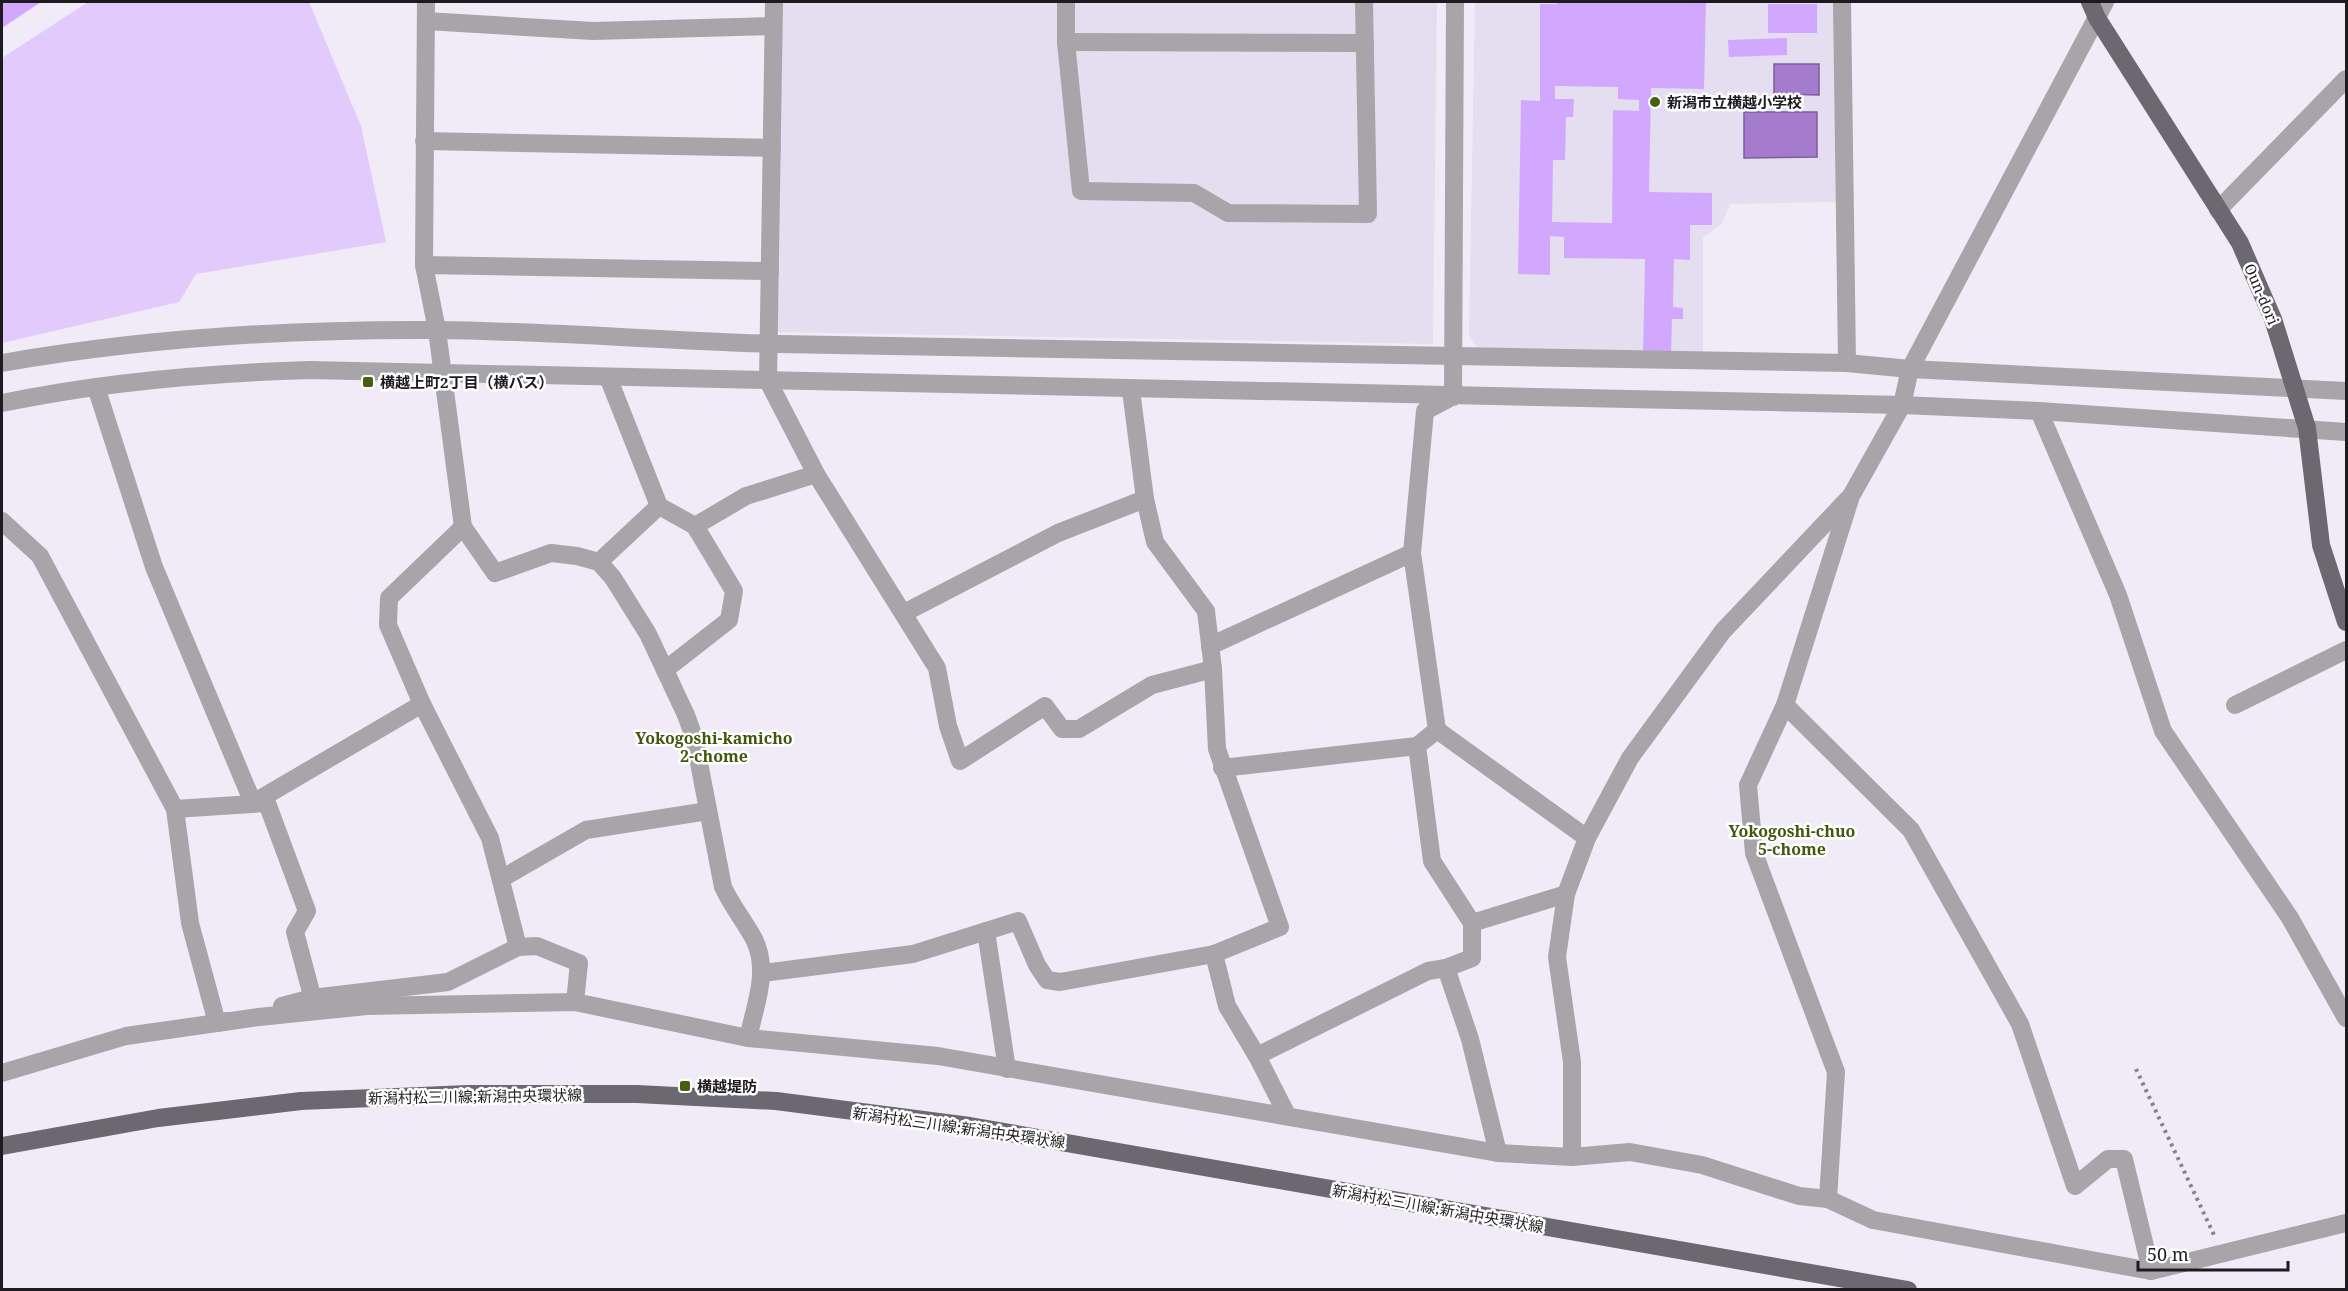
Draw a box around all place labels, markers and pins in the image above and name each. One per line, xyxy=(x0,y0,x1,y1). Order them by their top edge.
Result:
place label: 新潟市立横越小学校 xyxy=(1667,92,1802,112)
marker: 新潟市立横越小学校 xyxy=(1648,95,1662,109)
place label: 横越上町2丁目（横バス） xyxy=(380,372,553,392)
marker: 横越上町2丁目（横バス） xyxy=(361,375,375,389)
place label: 横越堤防 xyxy=(697,1076,757,1096)
marker: 横越堤防 xyxy=(678,1079,692,1093)

